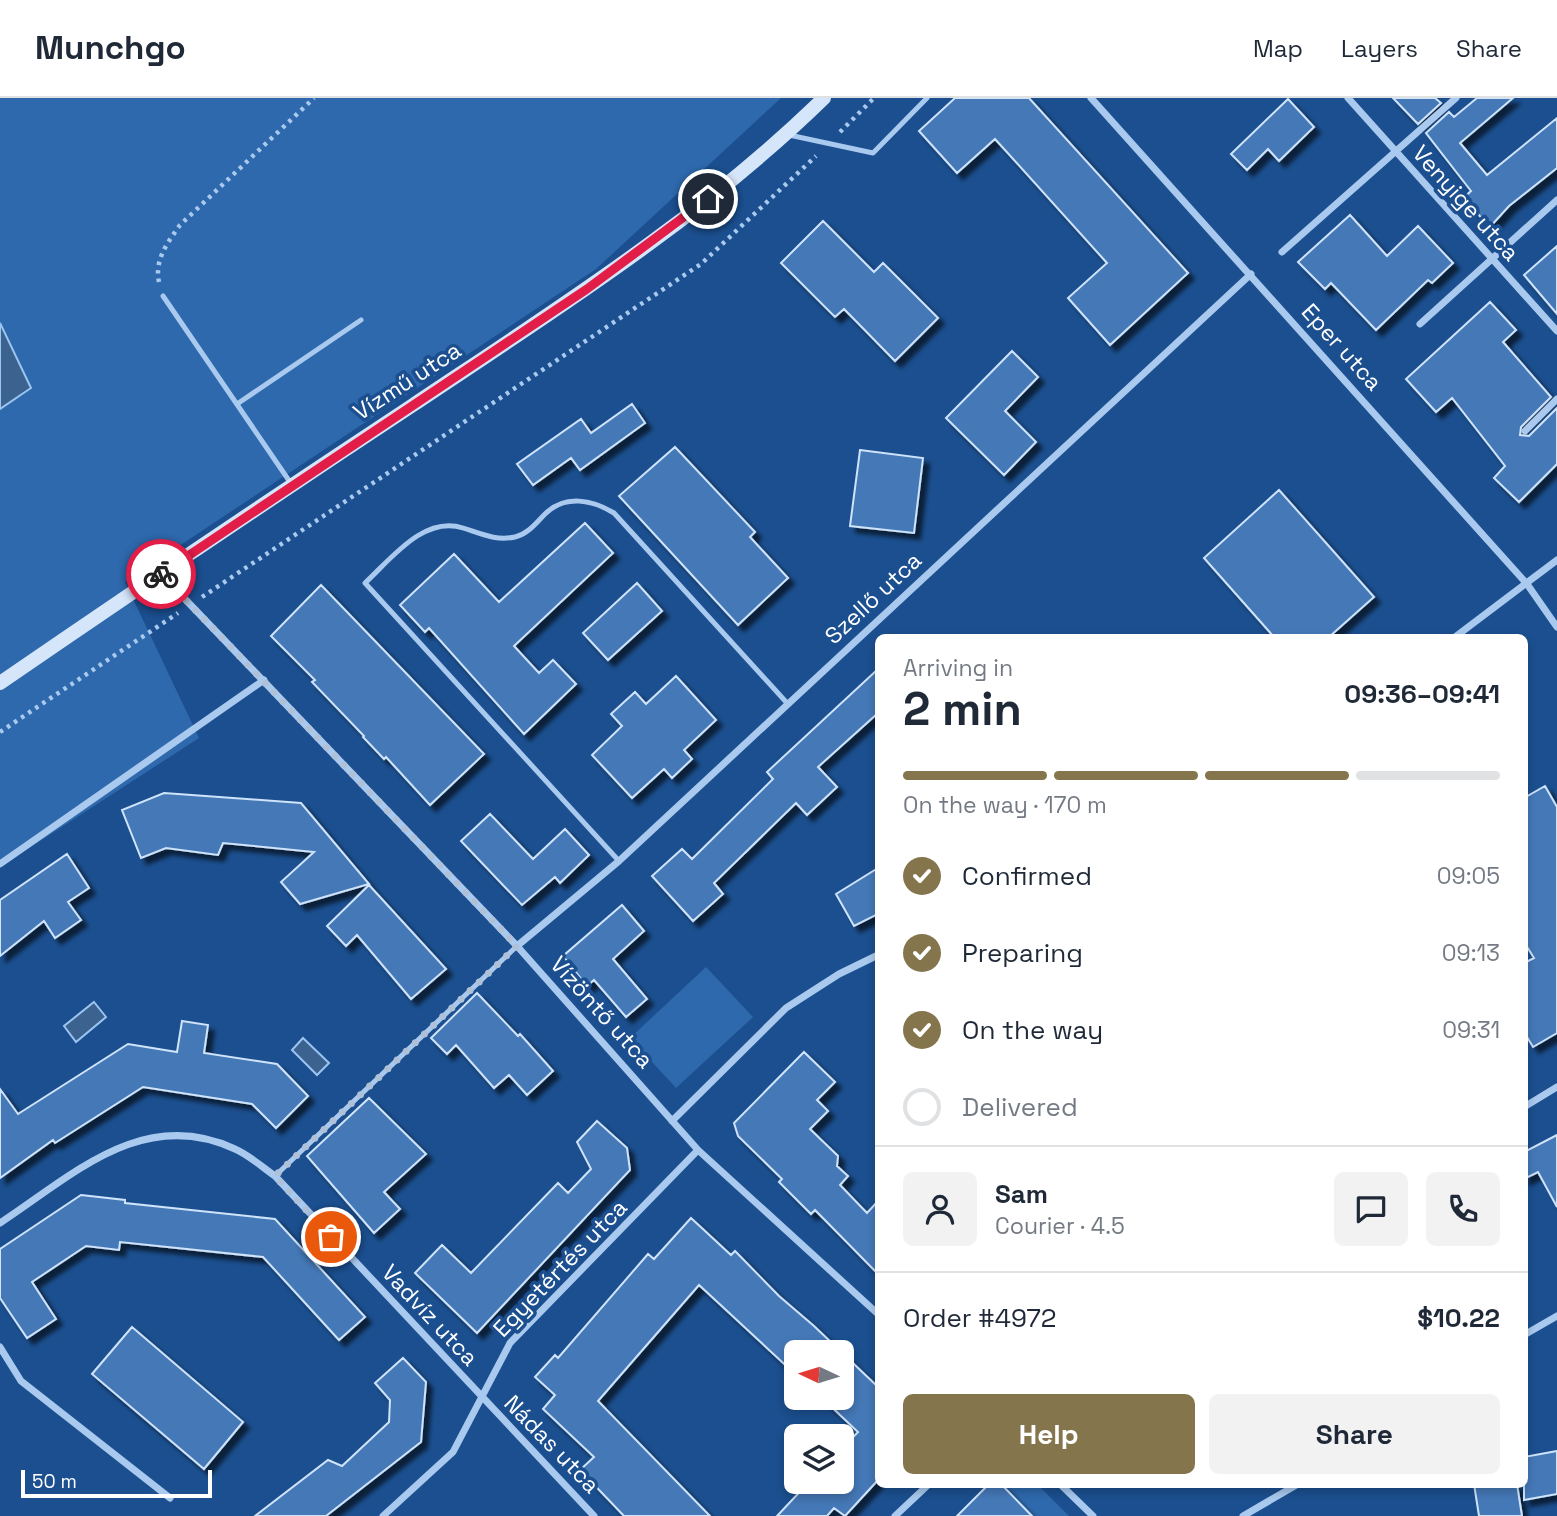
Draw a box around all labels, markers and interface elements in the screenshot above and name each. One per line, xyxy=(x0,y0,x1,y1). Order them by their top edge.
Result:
text: Munchgo xyxy=(35,27,186,69)
text: Map xyxy=(1253,33,1303,64)
text: Layers xyxy=(1341,33,1418,64)
text: Share xyxy=(1456,33,1522,64)
street label: Venyige utca xyxy=(1406,139,1526,267)
pin xyxy=(678,169,738,229)
icon: home xyxy=(689,180,727,218)
street label: Eper utca xyxy=(1295,297,1389,397)
street label: Vízmű utca xyxy=(347,335,467,427)
courier xyxy=(126,539,196,609)
street label: Szellő utca xyxy=(818,545,928,651)
icon: bike xyxy=(142,555,180,593)
text: Arriving in xyxy=(903,653,1013,683)
text: 09:36–09:41 xyxy=(1344,677,1500,711)
text: 2 min xyxy=(903,680,1022,738)
text: On the way · 170 m xyxy=(903,790,1107,820)
icon: check xyxy=(903,857,941,895)
text: Confirmed xyxy=(962,859,1092,893)
text: 09:05 xyxy=(1437,861,1500,891)
icon: check xyxy=(903,934,941,972)
text: Preparing xyxy=(962,936,1083,970)
text: 09:13 xyxy=(1442,938,1500,968)
street label: Vízöntő utca xyxy=(544,950,660,1074)
icon: check xyxy=(903,1011,941,1049)
text: On the way xyxy=(962,1013,1103,1047)
text: 09:31 xyxy=(1442,1015,1500,1045)
text: Delivered xyxy=(962,1090,1078,1124)
button: person xyxy=(903,1172,977,1246)
button: chat xyxy=(1334,1172,1408,1246)
button: phone xyxy=(1426,1172,1500,1246)
text: Sam xyxy=(995,1177,1048,1211)
street label: Egyetértés utca xyxy=(487,1193,633,1343)
pin xyxy=(301,1207,361,1267)
text: Courier · 4.5 xyxy=(995,1211,1125,1241)
icon: bag xyxy=(312,1218,350,1256)
street label: Vadvíz utca xyxy=(375,1258,485,1372)
text: Order #4972 xyxy=(903,1301,1056,1335)
text: $10.22 xyxy=(1417,1301,1500,1335)
north arrow xyxy=(784,1340,854,1410)
map controls xyxy=(784,1340,854,1494)
street label: Nádas utca xyxy=(498,1388,606,1500)
button: Help xyxy=(903,1394,1195,1474)
button: Share xyxy=(1209,1394,1500,1474)
button: layers xyxy=(784,1424,854,1494)
scale bar xyxy=(21,1467,212,1499)
text: 50 m xyxy=(32,1469,77,1494)

